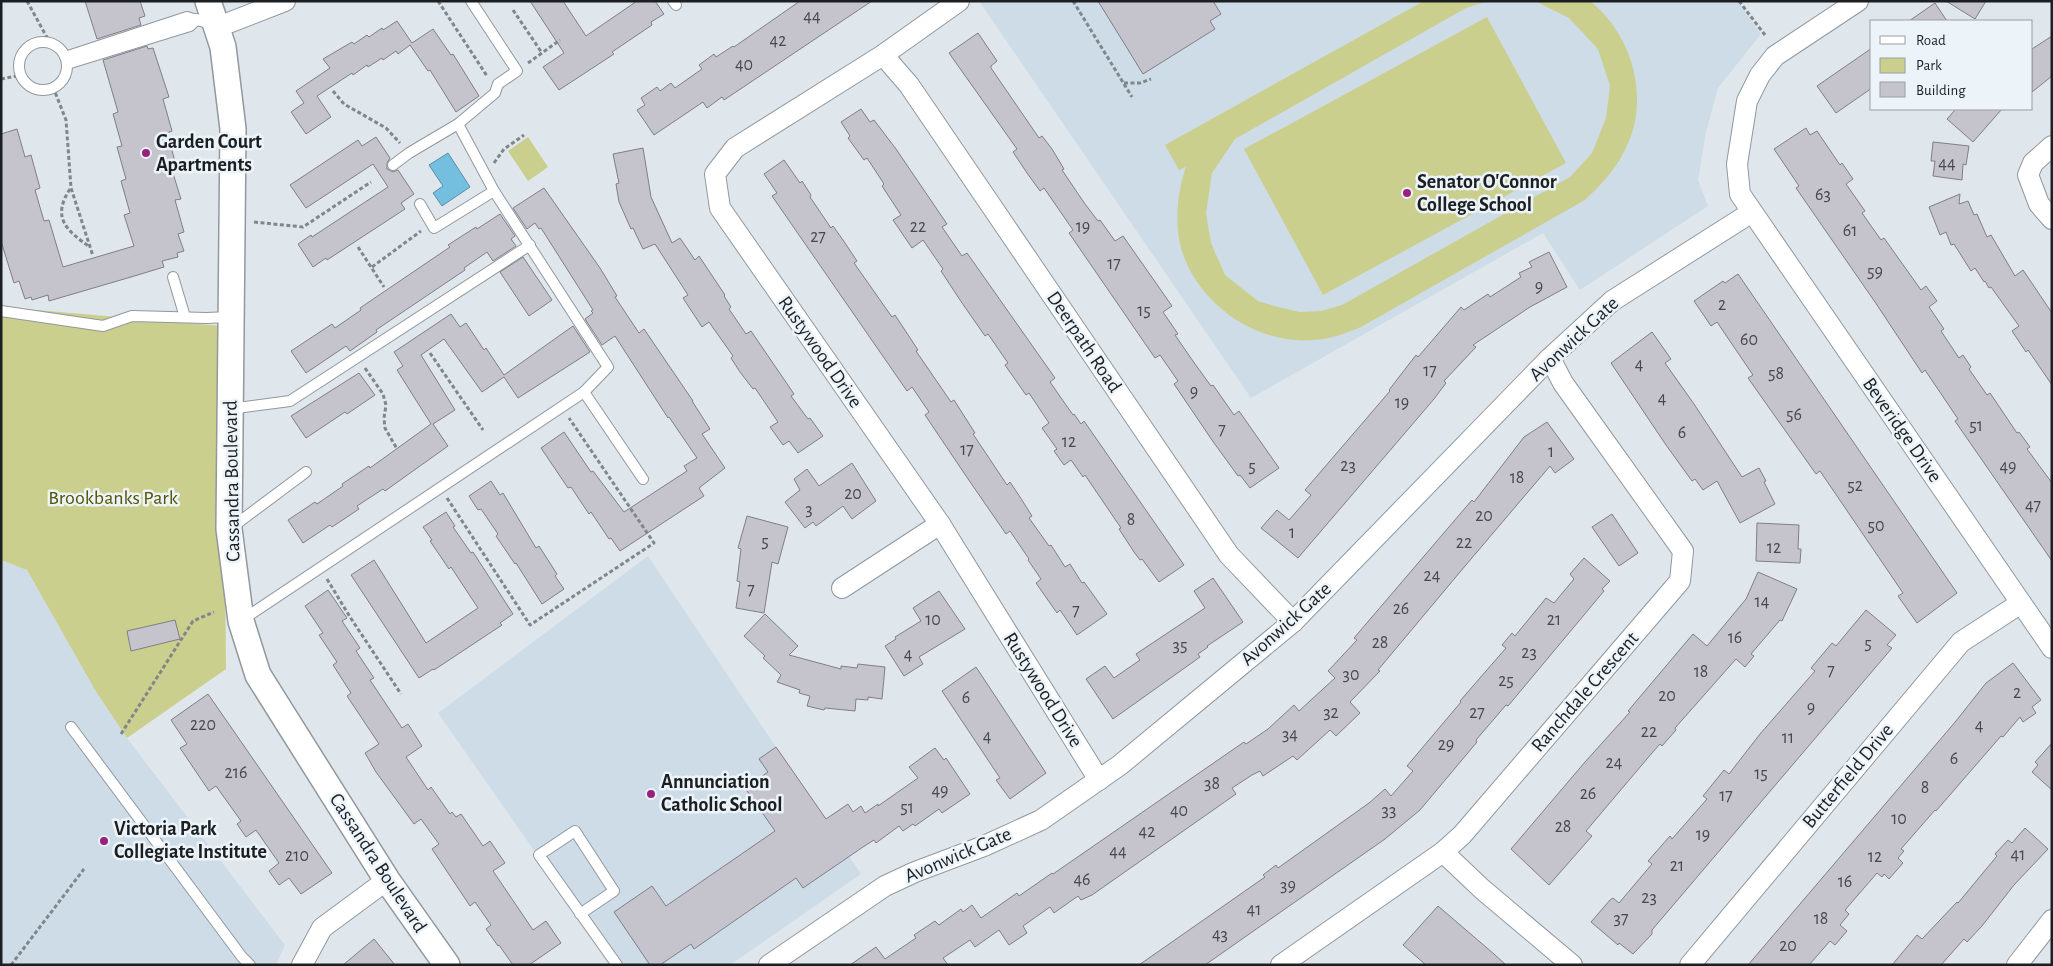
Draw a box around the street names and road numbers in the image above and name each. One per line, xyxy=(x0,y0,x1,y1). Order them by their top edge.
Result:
street label: Deerpath Road xyxy=(1043,288,1125,396)
street label: Rustywood Drive xyxy=(774,292,866,412)
street label: Avonwick Gate xyxy=(1526,293,1622,385)
street label: Beveridge Drive xyxy=(1859,374,1945,486)
street label: Cassandra Boulevard xyxy=(221,400,243,562)
street label: Avonwick Gate xyxy=(1237,579,1335,669)
street label: Ranchdale Crescent xyxy=(1528,628,1643,756)
street label: Rustywood Drive xyxy=(1000,629,1086,751)
street label: Butterfield Drive xyxy=(1799,720,1897,832)
street label: Cassandra Boulevard xyxy=(326,790,430,936)
street label: Avonwick Gate xyxy=(902,824,1014,886)

